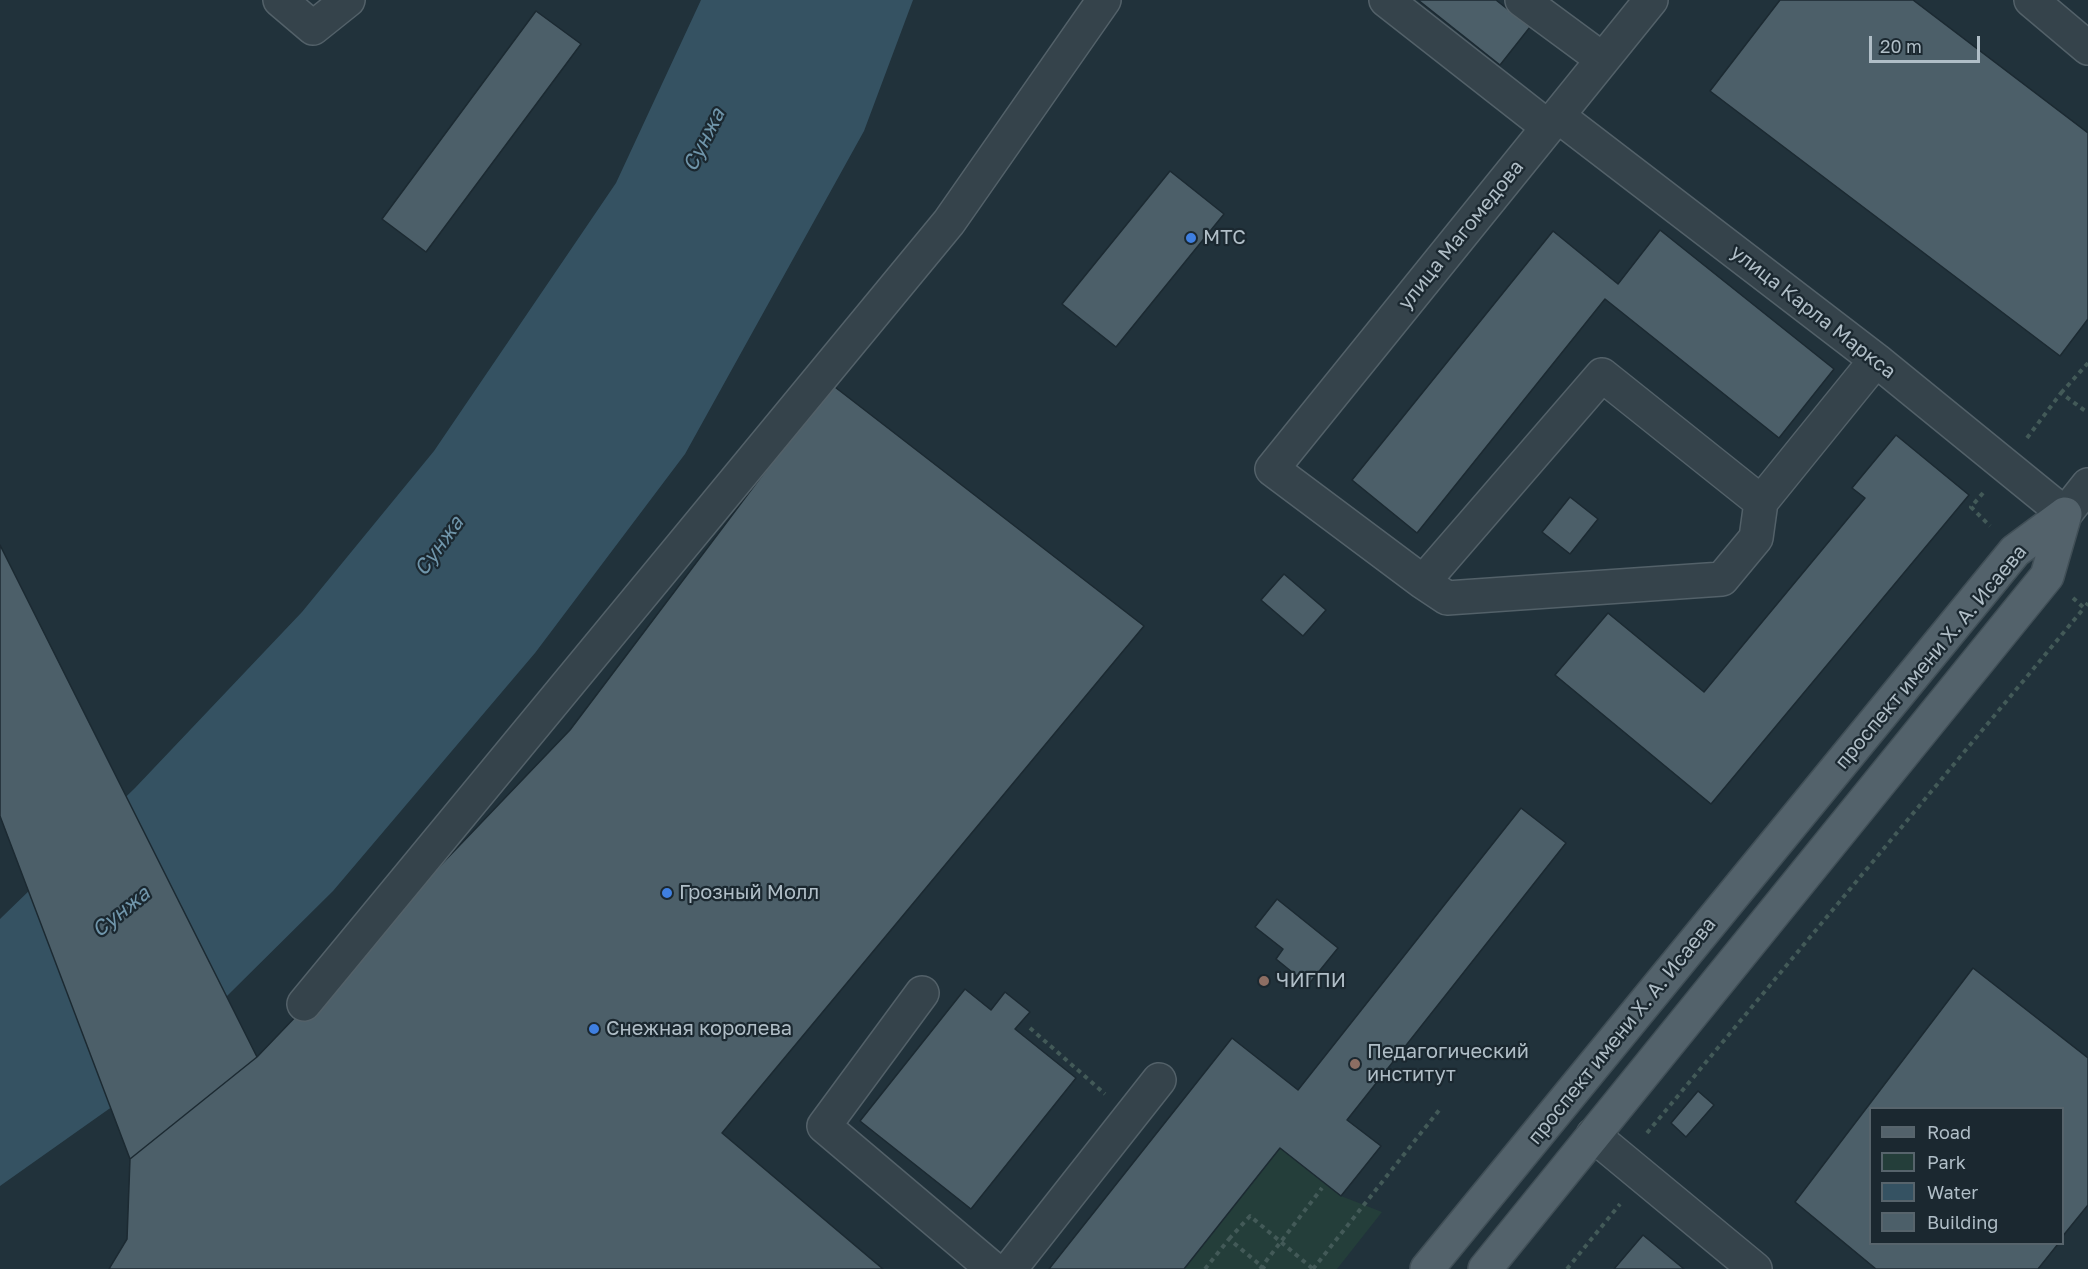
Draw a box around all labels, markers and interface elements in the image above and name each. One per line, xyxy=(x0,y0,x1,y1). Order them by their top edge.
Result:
scale bar xyxy=(1872,24,1983,62)
text: 20 m xyxy=(1880,35,1922,57)
water label: Сунжа xyxy=(677,104,731,176)
street label: улица Магомедова xyxy=(1393,155,1529,315)
place label: МТС xyxy=(1203,226,1246,250)
marker: МТС xyxy=(1184,231,1198,245)
street label: улица Карла Маркса xyxy=(1726,240,1900,384)
water label: Сунжа xyxy=(409,511,469,581)
street label: проспект имени Х. А. Исаева xyxy=(1830,540,2032,774)
water label: Сунжа xyxy=(87,881,155,943)
place label: Грозный Молл xyxy=(679,881,819,905)
marker: Грозный Молл xyxy=(660,886,674,900)
street label: проспект имени Х. А. Исаева xyxy=(1523,913,1721,1149)
place label: ЧИГПИ xyxy=(1276,969,1346,993)
marker: ЧИГПИ xyxy=(1257,974,1271,988)
place label: Снежная королева xyxy=(606,1017,792,1041)
marker: Снежная королева xyxy=(587,1022,601,1036)
place label: Педагогический институт xyxy=(1367,1040,1529,1087)
marker: Педагогический институт xyxy=(1348,1057,1362,1071)
legend xyxy=(1869,1107,2064,1245)
text: Road xyxy=(1927,1121,1971,1143)
text: Park xyxy=(1927,1151,1966,1173)
text: Water xyxy=(1927,1181,1978,1203)
text: Building xyxy=(1927,1211,1998,1233)

